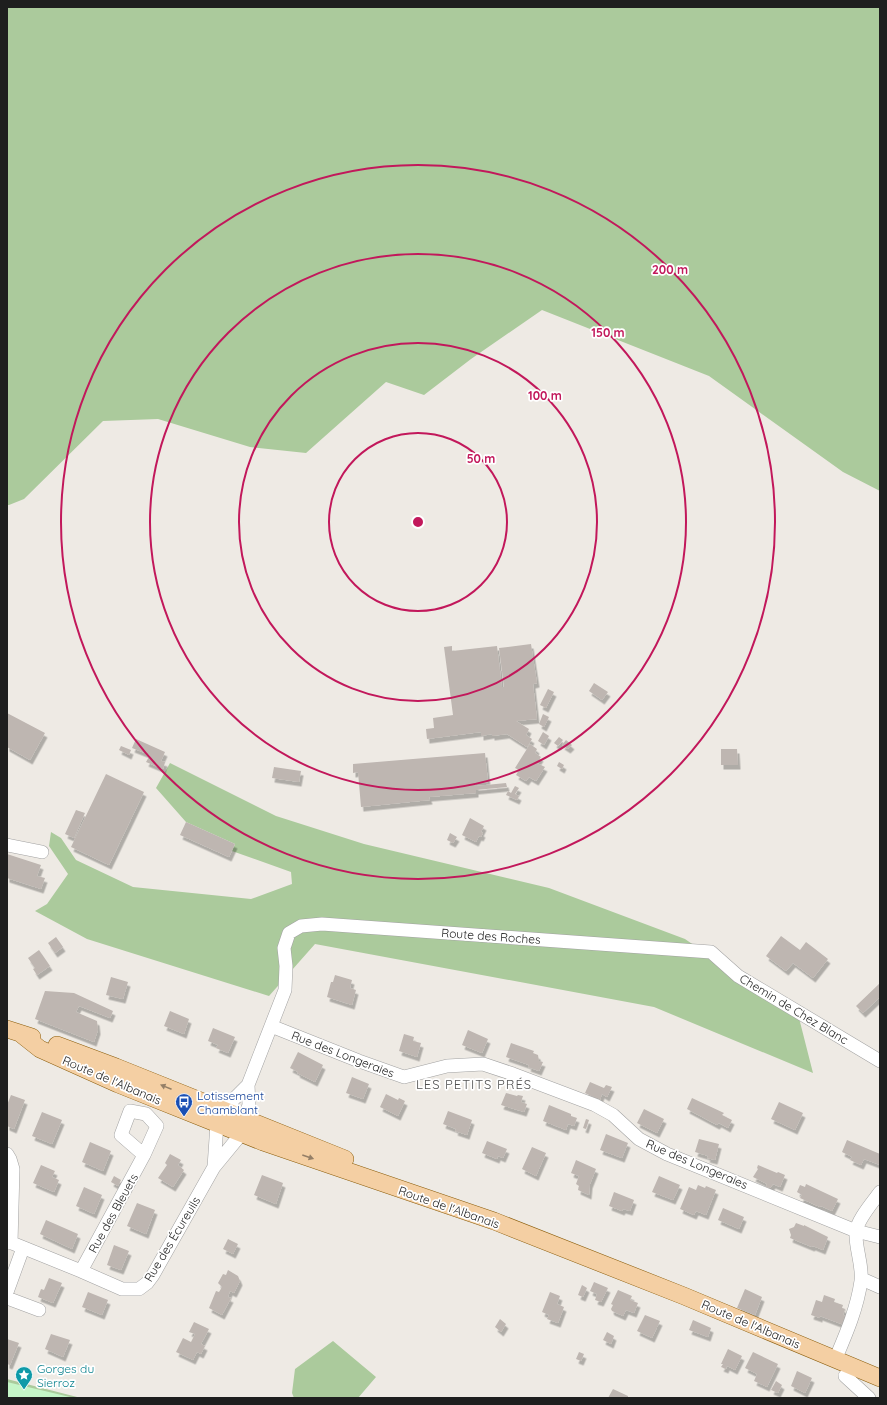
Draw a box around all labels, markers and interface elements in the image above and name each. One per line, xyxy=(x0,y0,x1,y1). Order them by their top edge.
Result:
text: 200 m xyxy=(652,262,688,277)
text: 150 m xyxy=(591,325,625,340)
text: 100 m xyxy=(528,388,562,403)
text: 50 m xyxy=(467,451,495,466)
centre of rings xyxy=(411,515,425,529)
street label: Route des Roches xyxy=(441,925,542,947)
street label: Chemin de Chez Blanc xyxy=(737,971,851,1047)
street label: Rue des Longeraies xyxy=(289,1027,397,1081)
street label: Route de l'Albanais xyxy=(60,1052,164,1108)
district label: LES PETITS PRÉS xyxy=(416,1076,532,1092)
one-way arrow xyxy=(159,1084,171,1090)
place label: Lotissement Chamblant xyxy=(197,1088,264,1117)
bus stop icon: Lotissement Chamblant xyxy=(174,1092,194,1117)
street label: Rue des Longeraies xyxy=(644,1136,750,1192)
one-way arrow xyxy=(302,1155,314,1161)
street label: Rue des Bleuets xyxy=(85,1170,141,1255)
street label: Route de l'Albanais xyxy=(396,1183,502,1231)
street label: Rue des Écureuils xyxy=(141,1193,203,1284)
street label: Route de l'Albanais xyxy=(699,1296,803,1352)
place label: Gorges du Sierroz xyxy=(37,1361,94,1390)
place icon: Gorges du Sierroz xyxy=(14,1365,34,1390)

